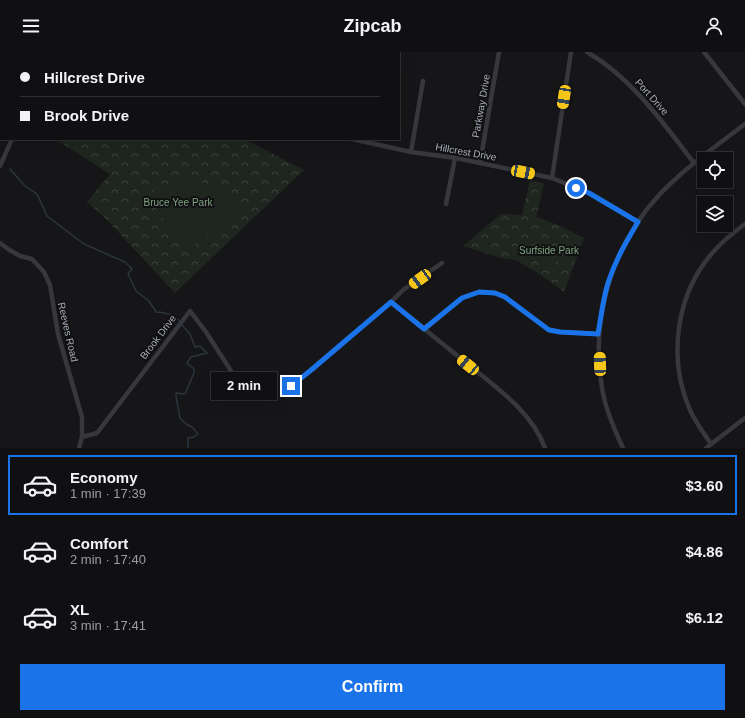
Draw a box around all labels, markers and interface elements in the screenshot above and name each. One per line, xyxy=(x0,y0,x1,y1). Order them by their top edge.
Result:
icon: menu xyxy=(20,15,42,37)
icon: person xyxy=(703,15,725,37)
text: Zipcab xyxy=(343,16,402,36)
text: Hillcrest Drive xyxy=(44,69,145,86)
street label: Parkway Drive xyxy=(470,73,492,139)
street label: Port Drive xyxy=(633,77,671,118)
car xyxy=(556,84,572,110)
text: Brook Drive xyxy=(44,107,129,124)
street label: Hillcrest Drive xyxy=(435,141,498,163)
map controls xyxy=(697,152,733,232)
button: locate xyxy=(697,152,733,188)
car xyxy=(510,164,536,180)
route start xyxy=(567,179,585,197)
button: layers xyxy=(697,196,733,232)
park label: Bruce Yee Park xyxy=(144,197,213,208)
park label: Surfside Park xyxy=(519,245,580,256)
car xyxy=(407,267,433,291)
street label: Reeves Road xyxy=(56,301,80,363)
street label: Brook Drive xyxy=(138,312,178,361)
car xyxy=(594,352,606,376)
car xyxy=(455,353,481,377)
callout: 2 min xyxy=(211,372,277,400)
route end xyxy=(282,377,300,395)
text: 2 min xyxy=(227,378,261,393)
icon: car xyxy=(22,467,58,503)
text: Economy xyxy=(70,469,138,486)
text: $3.60 xyxy=(685,477,723,494)
text: 1 min · 17:39 xyxy=(70,486,146,501)
icon: car xyxy=(22,533,58,569)
text: Comfort xyxy=(70,535,128,552)
text: $4.86 xyxy=(685,543,723,560)
text: 2 min · 17:40 xyxy=(70,552,146,567)
icon: car xyxy=(22,599,58,635)
text: XL xyxy=(70,601,89,618)
text: $6.12 xyxy=(685,609,723,626)
text: 3 min · 17:41 xyxy=(70,618,146,633)
button: Confirm xyxy=(20,664,725,710)

